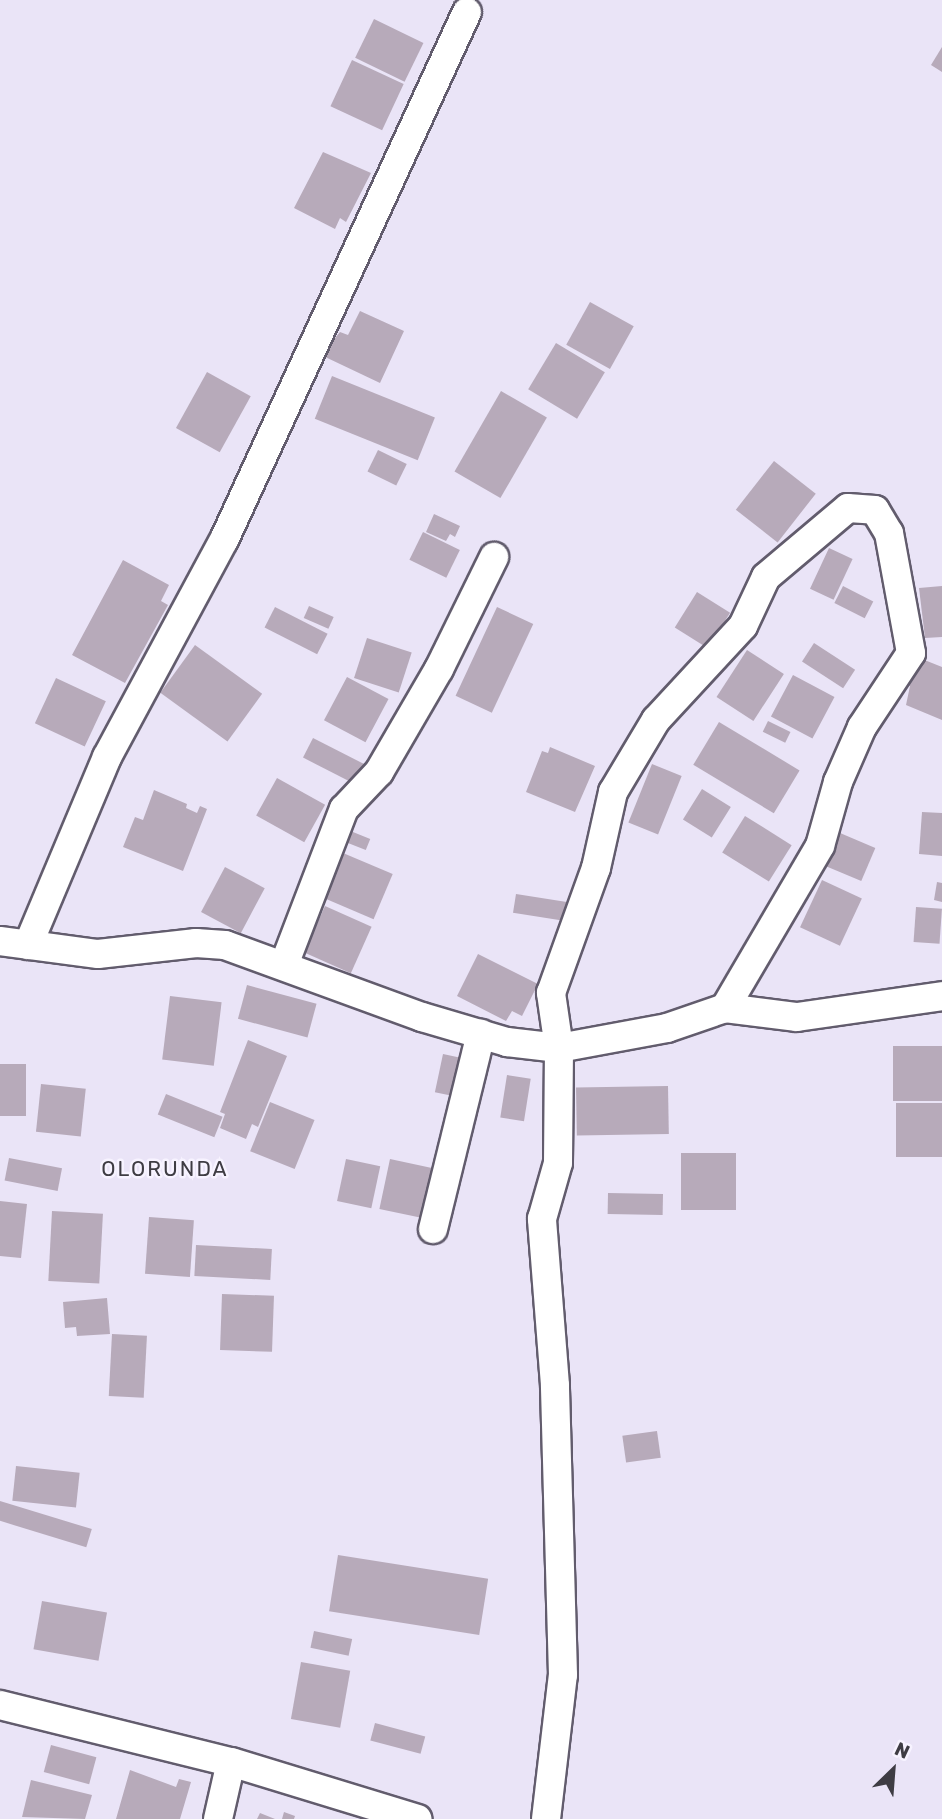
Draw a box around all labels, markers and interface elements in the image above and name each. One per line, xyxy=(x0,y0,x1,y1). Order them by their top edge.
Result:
district label: OLORUNDA xyxy=(102,1156,228,1182)
north arrow xyxy=(858,1735,928,1805)
text: N xyxy=(891,1737,913,1764)

